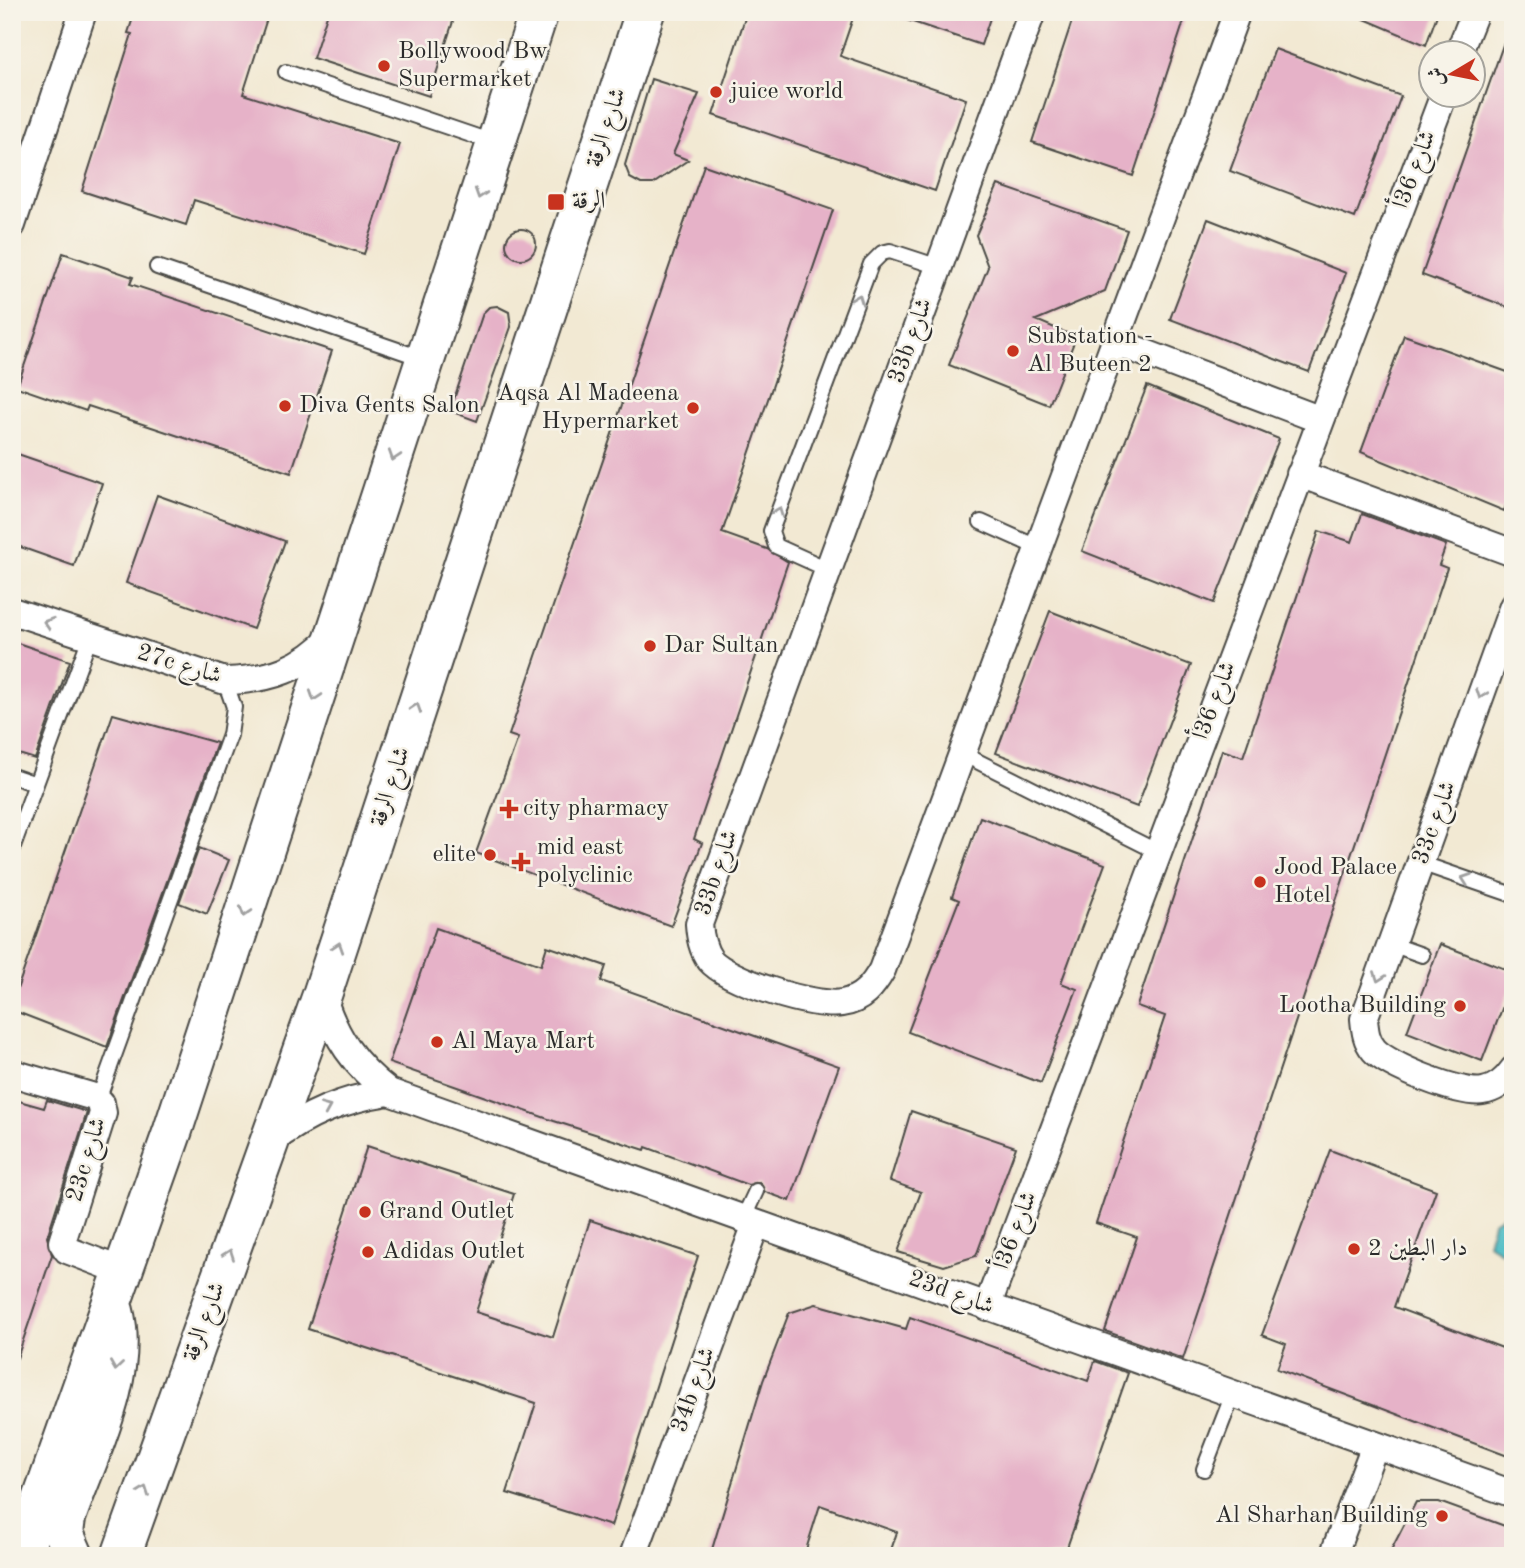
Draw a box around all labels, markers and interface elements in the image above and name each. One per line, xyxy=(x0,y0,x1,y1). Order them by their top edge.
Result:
north arrow xyxy=(1416,38,1486,108)
place label: Bollywood Bw Supermarket xyxy=(398,40,548,92)
marker: Bollywood Bw Supermarket xyxy=(376,58,392,74)
text: ش xyxy=(1427,66,1449,87)
place label: juice world xyxy=(729,80,843,104)
marker: juice world xyxy=(708,84,724,100)
street label: شارع الرقة xyxy=(582,85,637,173)
street label: شارع 36أ xyxy=(1383,125,1446,215)
one-way arrow xyxy=(473,187,488,199)
place label: الرقة xyxy=(572,189,606,214)
marker: الرقة xyxy=(546,192,566,212)
one-way arrow xyxy=(849,294,863,306)
street label: 33b شارع xyxy=(885,295,943,389)
place label: Substation - Al Buteen 2 xyxy=(1027,325,1153,377)
marker: Substation - Al Buteen 2 xyxy=(1005,343,1021,359)
place label: Aqsa Al Madeena Hypermarket xyxy=(497,382,679,434)
place label: Diva Gents Salon xyxy=(299,394,480,418)
marker: Diva Gents Salon xyxy=(277,398,293,414)
marker: Aqsa Al Madeena Hypermarket xyxy=(685,400,701,416)
one-way arrow xyxy=(387,450,402,462)
one-way arrow xyxy=(770,506,784,519)
one-way arrow xyxy=(42,617,54,631)
place label: Dar Sultan xyxy=(664,634,779,658)
marker: Dar Sultan xyxy=(642,638,658,654)
street label: 27c شارع xyxy=(132,641,224,695)
street label: شارع 36أ xyxy=(1183,656,1246,746)
one-way arrow xyxy=(1475,687,1489,699)
one-way arrow xyxy=(309,690,324,702)
one-way arrow xyxy=(408,702,423,714)
street label: شارع الرقة xyxy=(366,744,421,832)
street label: 33c شارع xyxy=(1409,778,1467,870)
place label: city pharmacy xyxy=(523,797,669,821)
marker: city pharmacy xyxy=(501,801,517,817)
street label: 33b شارع xyxy=(691,827,748,921)
place label: mid east polyclinic xyxy=(537,836,633,888)
place label: elite xyxy=(433,843,476,867)
marker: elite xyxy=(482,847,498,863)
marker: mid east polyclinic xyxy=(511,852,531,872)
place label: Jood Palace Hotel xyxy=(1274,856,1397,908)
one-way arrow xyxy=(1461,873,1473,887)
marker: Jood Palace Hotel xyxy=(1252,874,1268,890)
one-way arrow xyxy=(239,906,253,918)
one-way arrow xyxy=(330,942,344,954)
one-way arrow xyxy=(1373,970,1387,982)
place label: Lootha Building xyxy=(1279,994,1446,1018)
marker: Lootha Building xyxy=(1452,998,1468,1014)
place label: Al Maya Mart xyxy=(451,1030,595,1054)
marker: Al Maya Mart xyxy=(429,1034,445,1050)
one-way arrow xyxy=(319,1103,331,1117)
street label: 23c شارع xyxy=(63,1115,117,1207)
street label: شارع 36أ xyxy=(984,1186,1047,1276)
place label: Grand Outlet xyxy=(379,1200,514,1224)
marker: Grand Outlet xyxy=(357,1204,373,1220)
place label: دار البطين 2 xyxy=(1368,1237,1468,1261)
place label: Adidas Outlet xyxy=(382,1240,525,1264)
marker: دار البطين 2 xyxy=(1346,1241,1362,1257)
marker: Adidas Outlet xyxy=(360,1244,376,1260)
one-way arrow xyxy=(221,1249,235,1261)
street label: 23d شارع xyxy=(903,1267,997,1325)
street label: شارع الرقة xyxy=(179,1279,236,1367)
street label: 34b شارع xyxy=(668,1344,726,1438)
one-way arrow xyxy=(109,1360,124,1372)
one-way arrow xyxy=(136,1486,150,1498)
place label: Al Sharhan Building xyxy=(1215,1504,1428,1528)
marker: Al Sharhan Building xyxy=(1434,1508,1450,1524)

